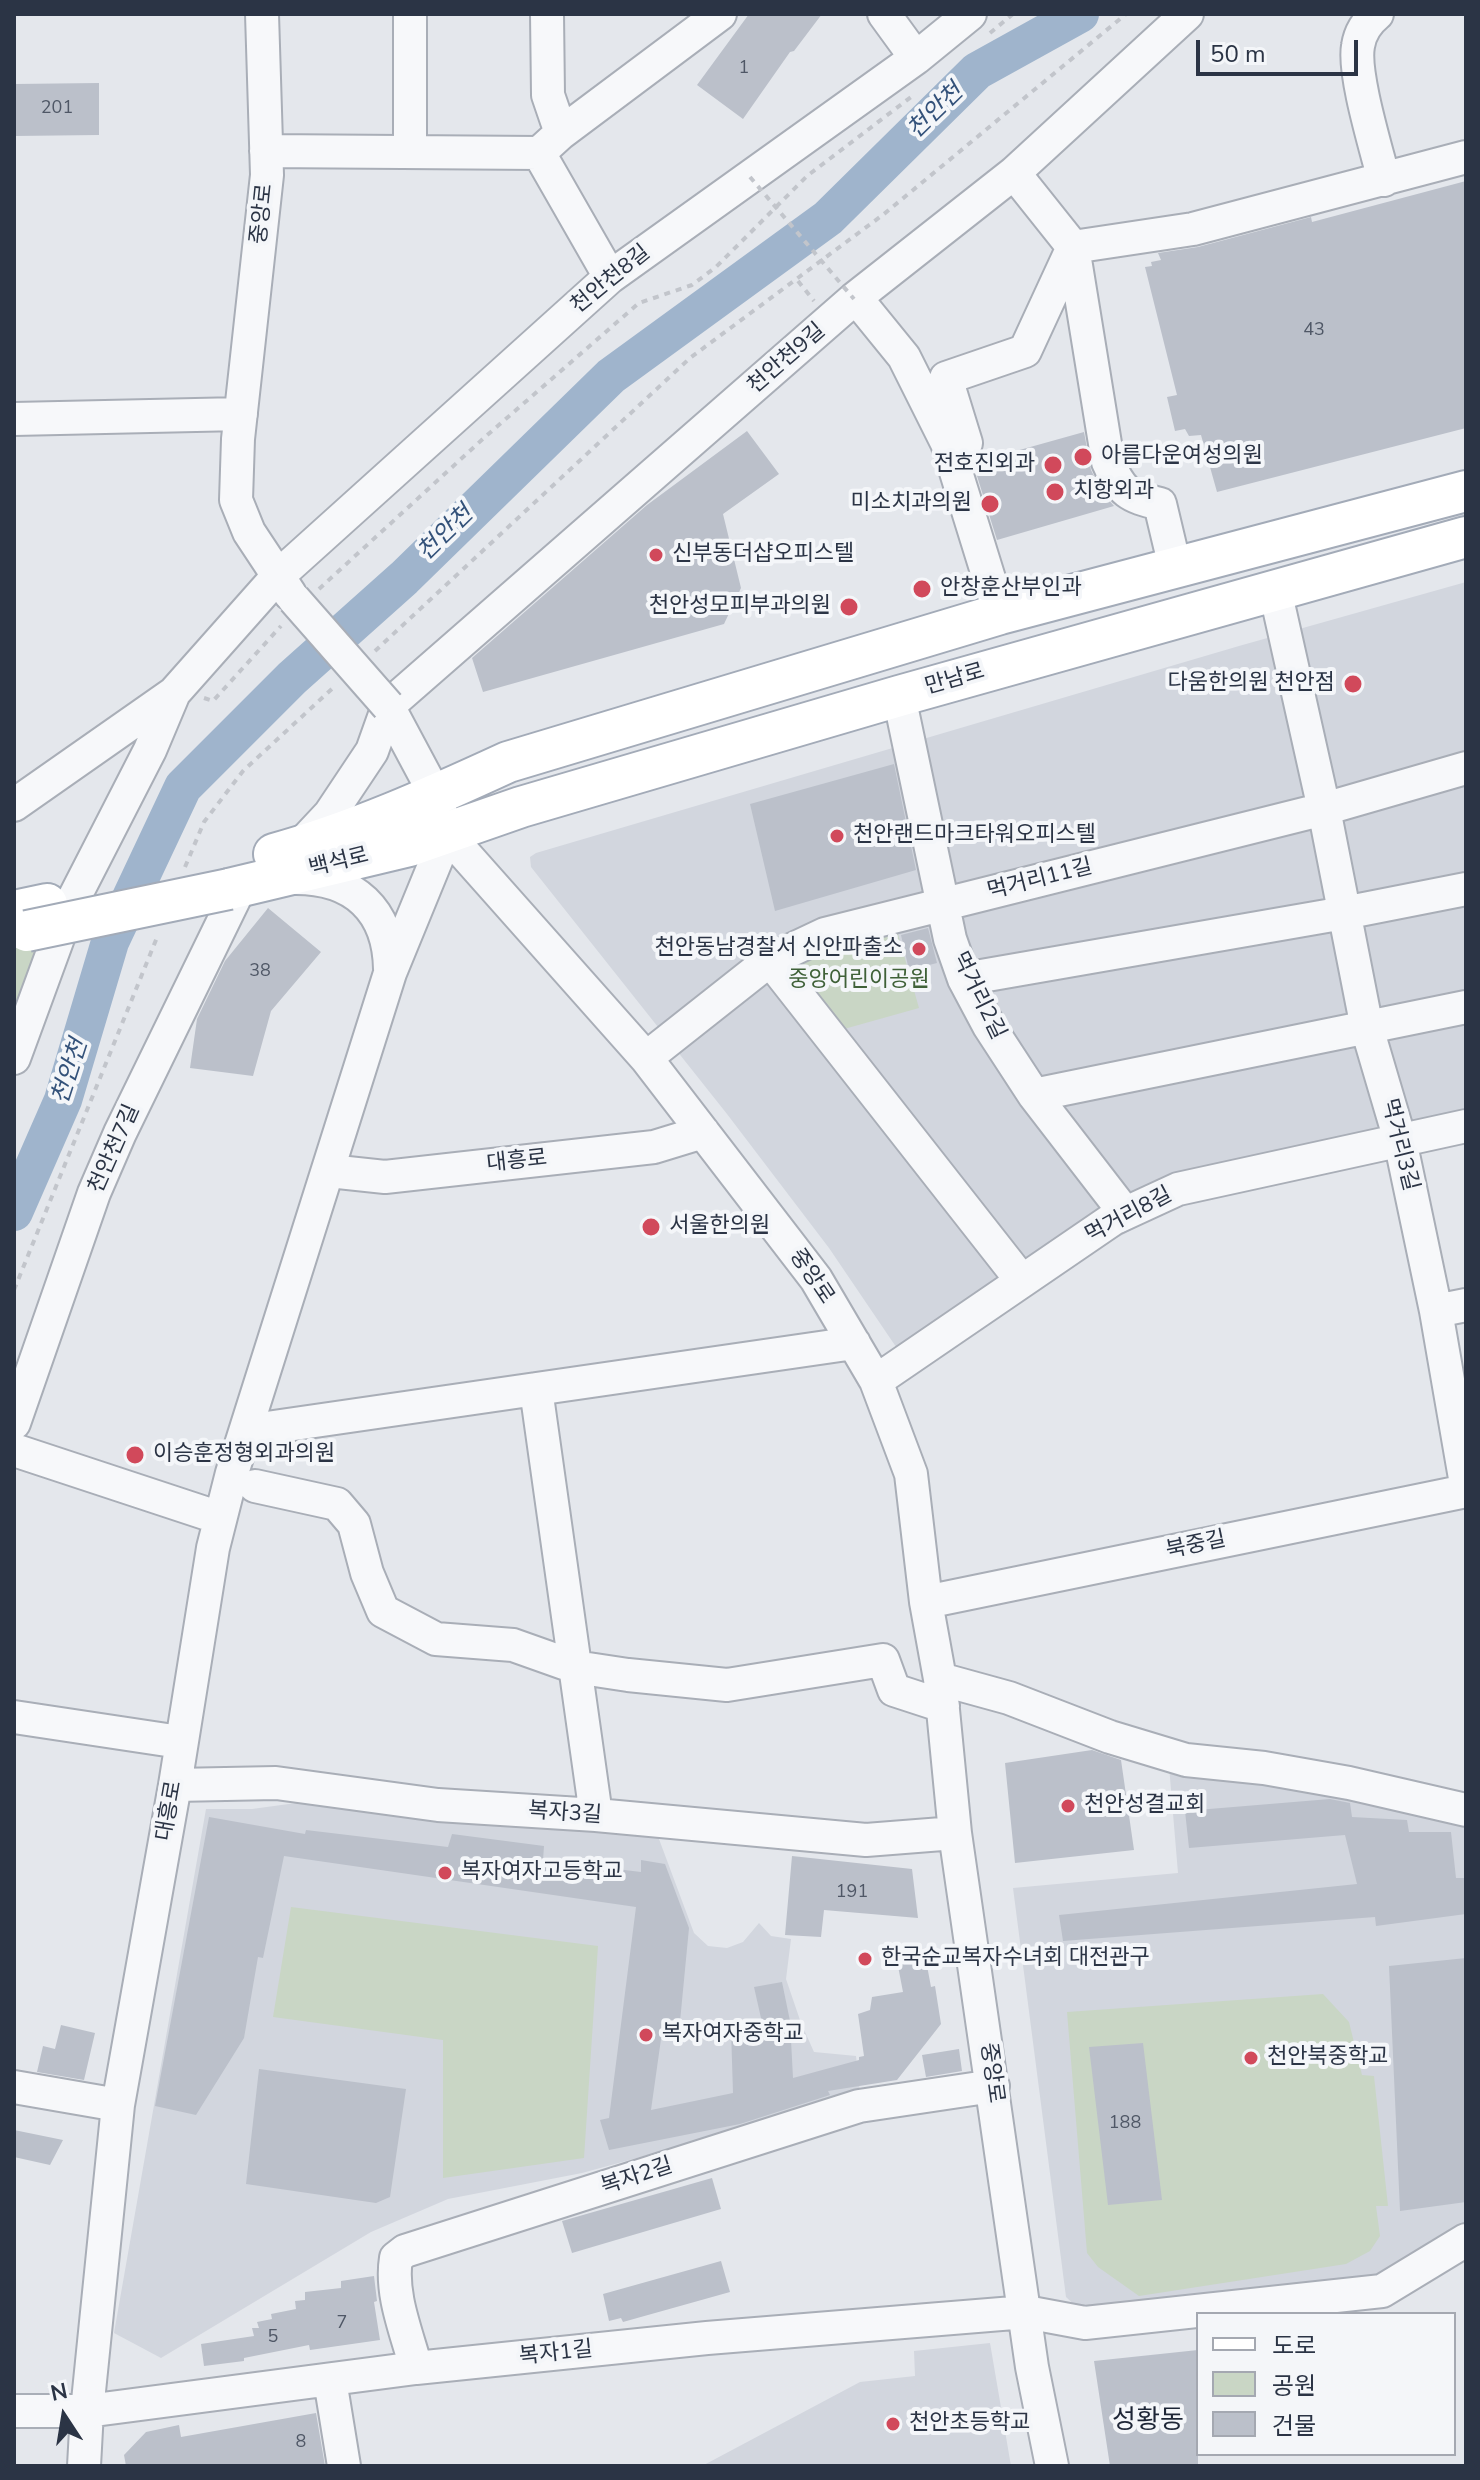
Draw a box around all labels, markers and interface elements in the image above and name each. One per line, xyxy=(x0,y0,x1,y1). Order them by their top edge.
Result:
scale bar xyxy=(1200,24,1362,74)
text: 50 m xyxy=(1210,38,1266,70)
house number: 1 xyxy=(739,58,749,80)
water label: 천안천 xyxy=(902,79,970,145)
house number: 201 xyxy=(41,98,73,120)
street label: 중앙로 xyxy=(247,182,279,246)
street label: 천안천8길 xyxy=(566,240,656,320)
street label: 천안천9길 xyxy=(743,318,831,400)
house number: 43 xyxy=(1303,320,1325,342)
place label: 아름다운여성의원 xyxy=(1101,444,1263,470)
marker: 아름다운여성의원 xyxy=(1072,446,1094,468)
place label: 전호진외과 xyxy=(934,452,1035,478)
marker: 전호진외과 xyxy=(1042,454,1064,476)
place label: 치항외과 xyxy=(1073,479,1154,505)
marker: 치항외과 xyxy=(1044,481,1066,503)
place label: 미소치과의원 xyxy=(851,491,972,517)
marker: 미소치과의원 xyxy=(979,493,1001,515)
water label: 천안천 xyxy=(412,501,480,567)
place label: 신부동더샵오피스텔 xyxy=(672,542,854,568)
marker: 신부동더샵오피스텔 xyxy=(647,546,665,564)
place label: 안창훈산부인과 xyxy=(940,576,1082,602)
marker: 안창훈산부인과 xyxy=(911,578,933,600)
place label: 천안성모피부과의원 xyxy=(649,594,831,620)
marker: 천안성모피부과의원 xyxy=(838,596,860,618)
street label: 만남로 xyxy=(922,659,988,701)
place label: 다움한의원 천안점 xyxy=(1167,671,1335,697)
marker: 다움한의원 천안점 xyxy=(1342,673,1364,695)
place label: 천안랜드마크타워오피스텔 xyxy=(853,823,1096,849)
marker: 천안랜드마크타워오피스텔 xyxy=(828,827,846,845)
street label: 백석로 xyxy=(306,843,372,883)
street label: 먹거리11길 xyxy=(985,854,1095,906)
place label: 천안동남경찰서 신안파출소 xyxy=(654,936,903,962)
marker: 천안동남경찰서 신안파출소 xyxy=(910,940,928,958)
street label: 먹거리2길 xyxy=(945,948,1011,1044)
house number: 38 xyxy=(249,961,271,983)
park label: 중앙어린이공원 xyxy=(788,968,930,994)
water label: 천안천 xyxy=(47,1036,95,1108)
street label: 먹거리3길 xyxy=(1375,1096,1423,1194)
street label: 천안천7길 xyxy=(84,1101,146,1197)
street label: 대흥로 xyxy=(485,1146,549,1178)
street label: 먹거리8길 xyxy=(1081,1182,1177,1250)
place label: 서울한의원 xyxy=(669,1214,770,1240)
marker: 서울한의원 xyxy=(640,1216,662,1238)
street label: 중앙로 xyxy=(783,1244,839,1310)
place label: 이승훈정형외과의원 xyxy=(153,1442,335,1468)
marker: 이승훈정형외과의원 xyxy=(124,1444,146,1466)
street label: 북중길 xyxy=(1164,1527,1228,1565)
street label: 대흥로 xyxy=(152,1779,188,1843)
place label: 천안성결교회 xyxy=(1084,1793,1205,1819)
marker: 천안성결교회 xyxy=(1059,1797,1077,1815)
street label: 복자3길 xyxy=(527,1798,603,1830)
place label: 복자여자고등학교 xyxy=(461,1860,623,1886)
marker: 복자여자고등학교 xyxy=(436,1864,454,1882)
house number: 191 xyxy=(836,1882,868,1904)
place label: 한국순교복자수녀회 대전관구 xyxy=(881,1946,1150,1972)
marker: 한국순교복자수녀회 대전관구 xyxy=(856,1950,874,1968)
place label: 복자여자중학교 xyxy=(662,2022,804,2048)
marker: 복자여자중학교 xyxy=(637,2026,655,2044)
street label: 중앙로 xyxy=(974,2041,1008,2105)
place label: 천안북중학교 xyxy=(1267,2045,1388,2071)
marker: 천안북중학교 xyxy=(1242,2049,1260,2067)
house number: 188 xyxy=(1109,2113,1141,2135)
street label: 복자2길 xyxy=(598,2153,676,2201)
legend xyxy=(1196,2312,1456,2456)
house number: 7 xyxy=(337,2313,347,2335)
house number: 5 xyxy=(268,2327,278,2349)
text: 도로 xyxy=(1272,2330,1316,2362)
street label: 복자1길 xyxy=(518,2337,594,2371)
text: 공원 xyxy=(1272,2370,1316,2402)
north arrow xyxy=(24,2376,104,2456)
text: N xyxy=(48,2376,70,2409)
district label: 성황동 xyxy=(1112,2406,1184,2438)
text: 건물 xyxy=(1272,2410,1316,2442)
place label: 천안초등학교 xyxy=(909,2411,1030,2437)
marker: 천안초등학교 xyxy=(884,2415,902,2433)
house number: 8 xyxy=(296,2432,306,2454)

